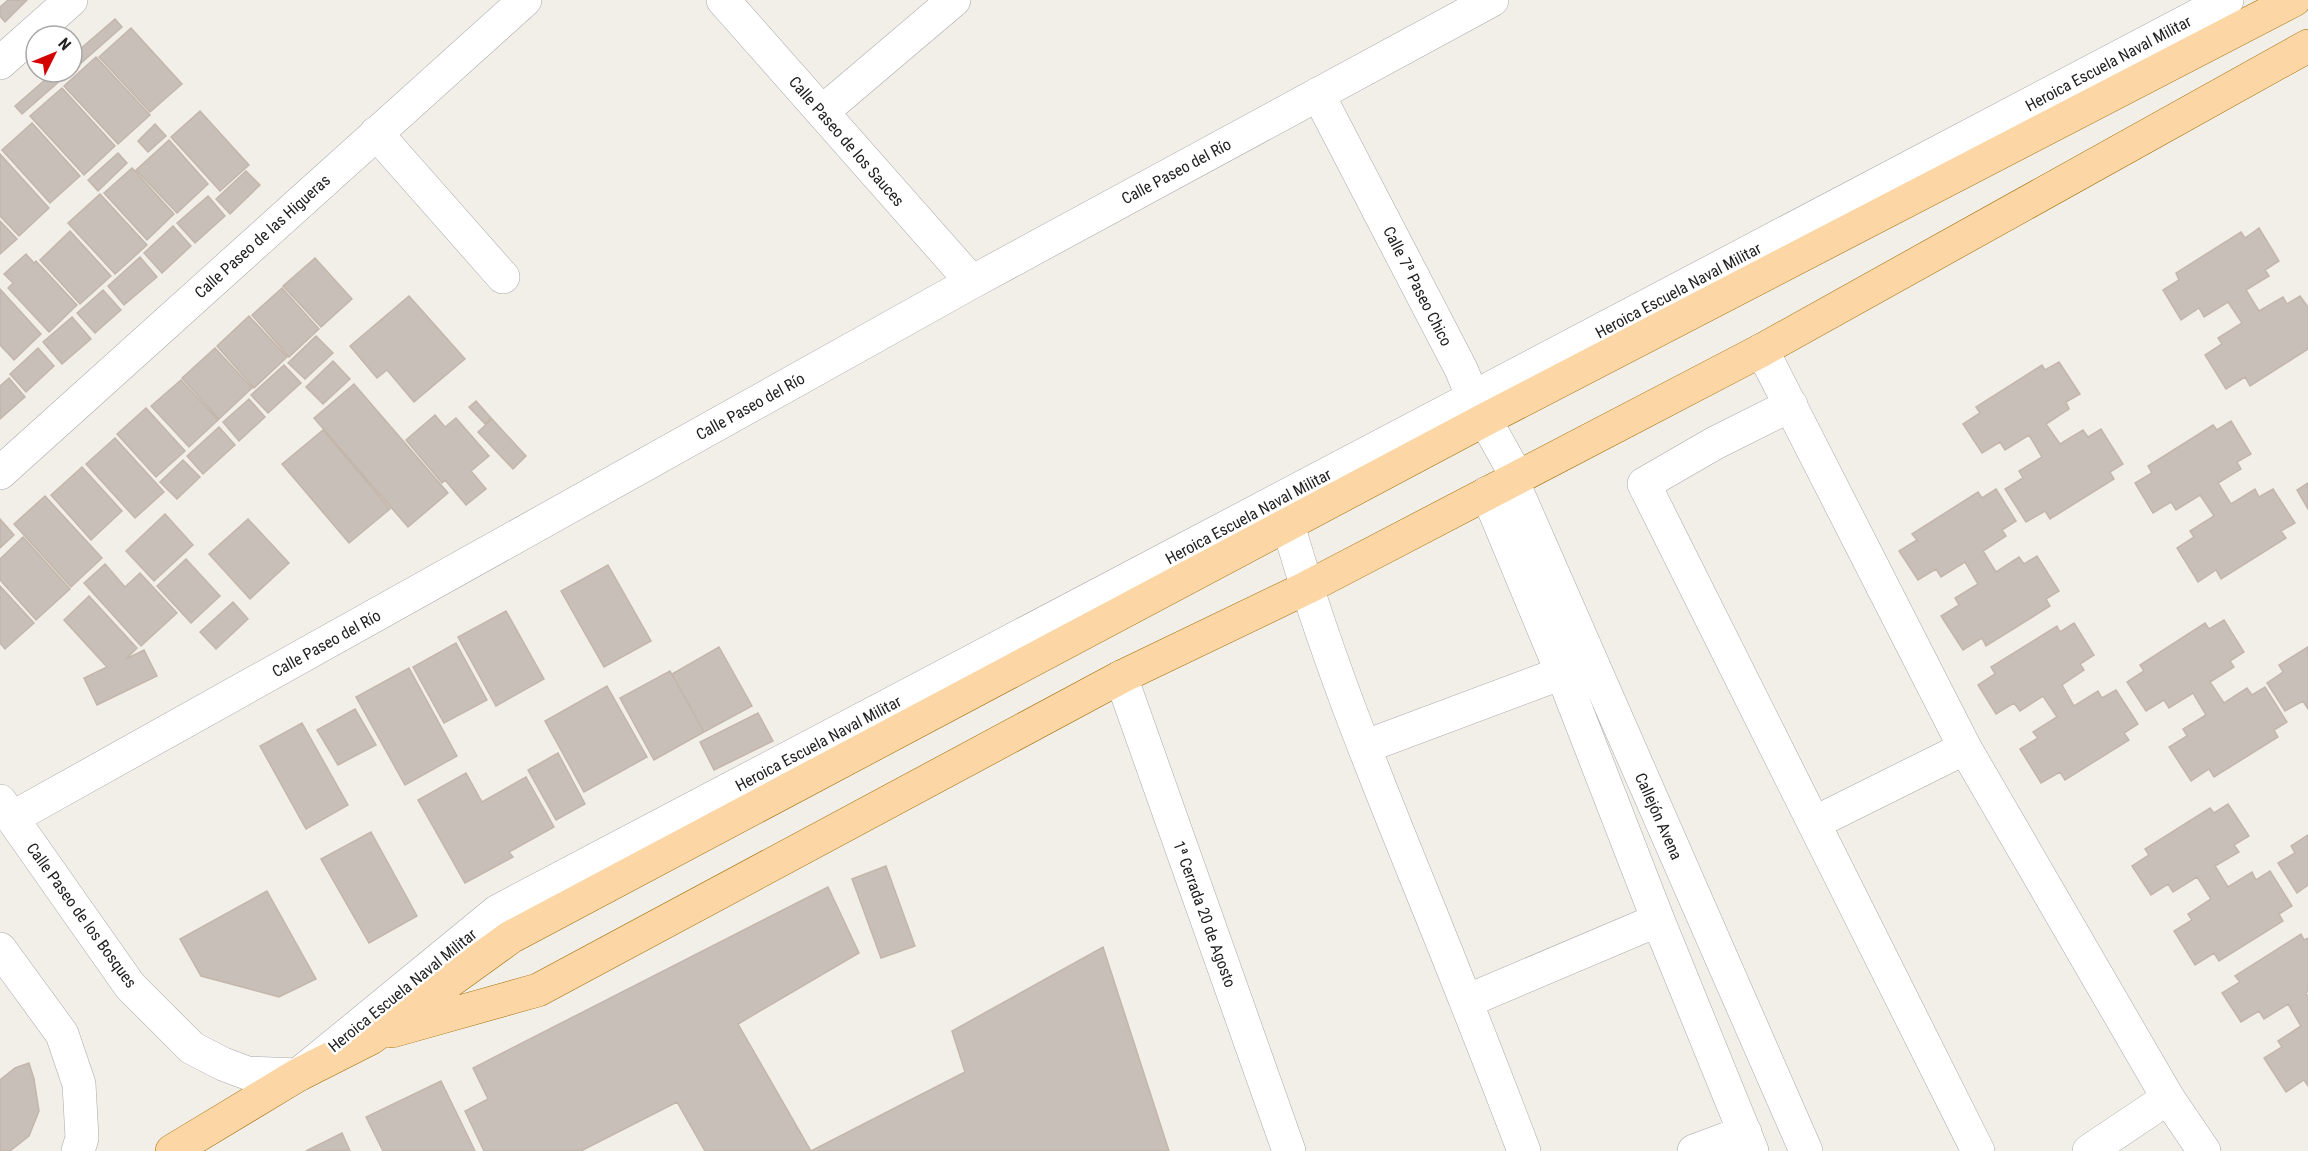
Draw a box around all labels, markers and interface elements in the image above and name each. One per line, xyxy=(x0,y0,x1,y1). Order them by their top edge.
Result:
street label: Heroica Escuela Naval Militar xyxy=(2022,12,2194,115)
north arrow xyxy=(24,24,84,84)
text: N xyxy=(54,34,75,54)
street label: Calle Paseo de los Sauces xyxy=(785,73,908,210)
street label: Calle Paseo del Río xyxy=(1118,135,1234,208)
street label: Calle Paseo de las Higueras xyxy=(191,170,334,302)
street label: Calle 7ª Paseo Chico xyxy=(1379,223,1456,349)
street label: Heroica Escuela Naval Militar xyxy=(1592,239,1764,342)
street label: Calle Paseo del Río xyxy=(693,369,808,444)
street label: Heroica Escuela Naval Militar xyxy=(1162,465,1334,568)
street label: Calle Paseo del Río xyxy=(269,606,384,681)
street label: Heroica Escuela Naval Militar xyxy=(732,692,904,795)
street label: Callejón Avena xyxy=(1631,770,1686,863)
street label: 1ª Cerrada 20 de Agosto xyxy=(1169,838,1240,990)
street label: Calle Paseo de los Bosques xyxy=(23,839,141,991)
street label: Heroica Escuela Naval Militar xyxy=(324,925,480,1056)

